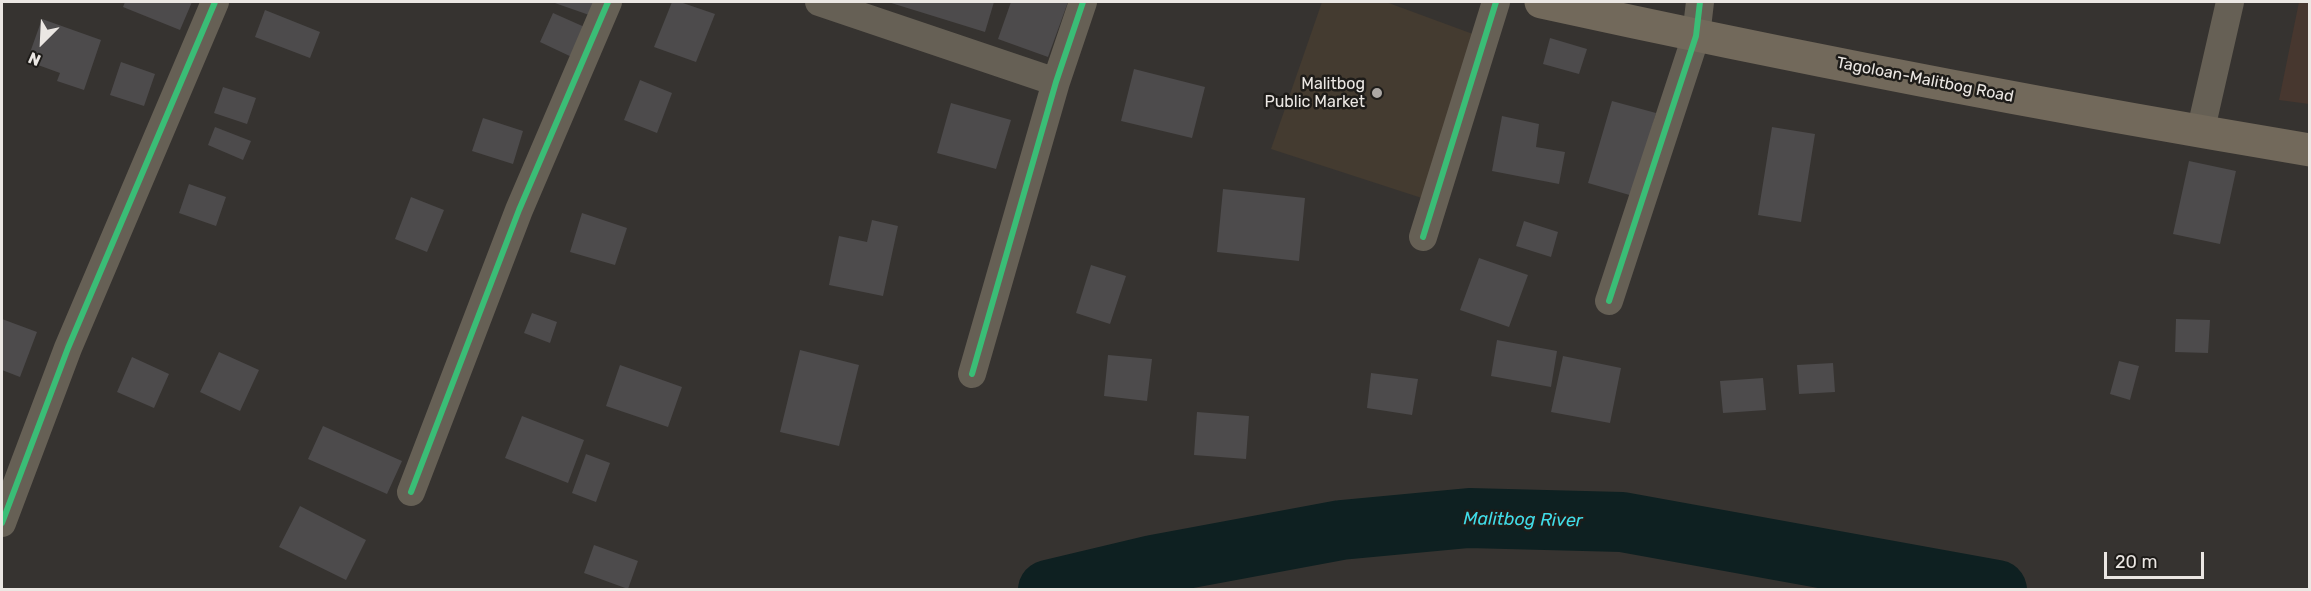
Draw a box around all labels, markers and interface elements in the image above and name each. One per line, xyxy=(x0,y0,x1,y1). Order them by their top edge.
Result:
north arrow xyxy=(12,12,72,72)
text: N xyxy=(25,48,44,70)
street label: Tagoloan-Malitbog Road xyxy=(1835,53,2015,107)
place label: Malitbog Public Market xyxy=(1264,74,1365,112)
marker: Malitbog Public Market xyxy=(1370,86,1384,100)
water label: Malitbog River xyxy=(1463,508,1583,532)
scale bar xyxy=(2107,540,2208,578)
text: 20 m xyxy=(2115,551,2157,573)

